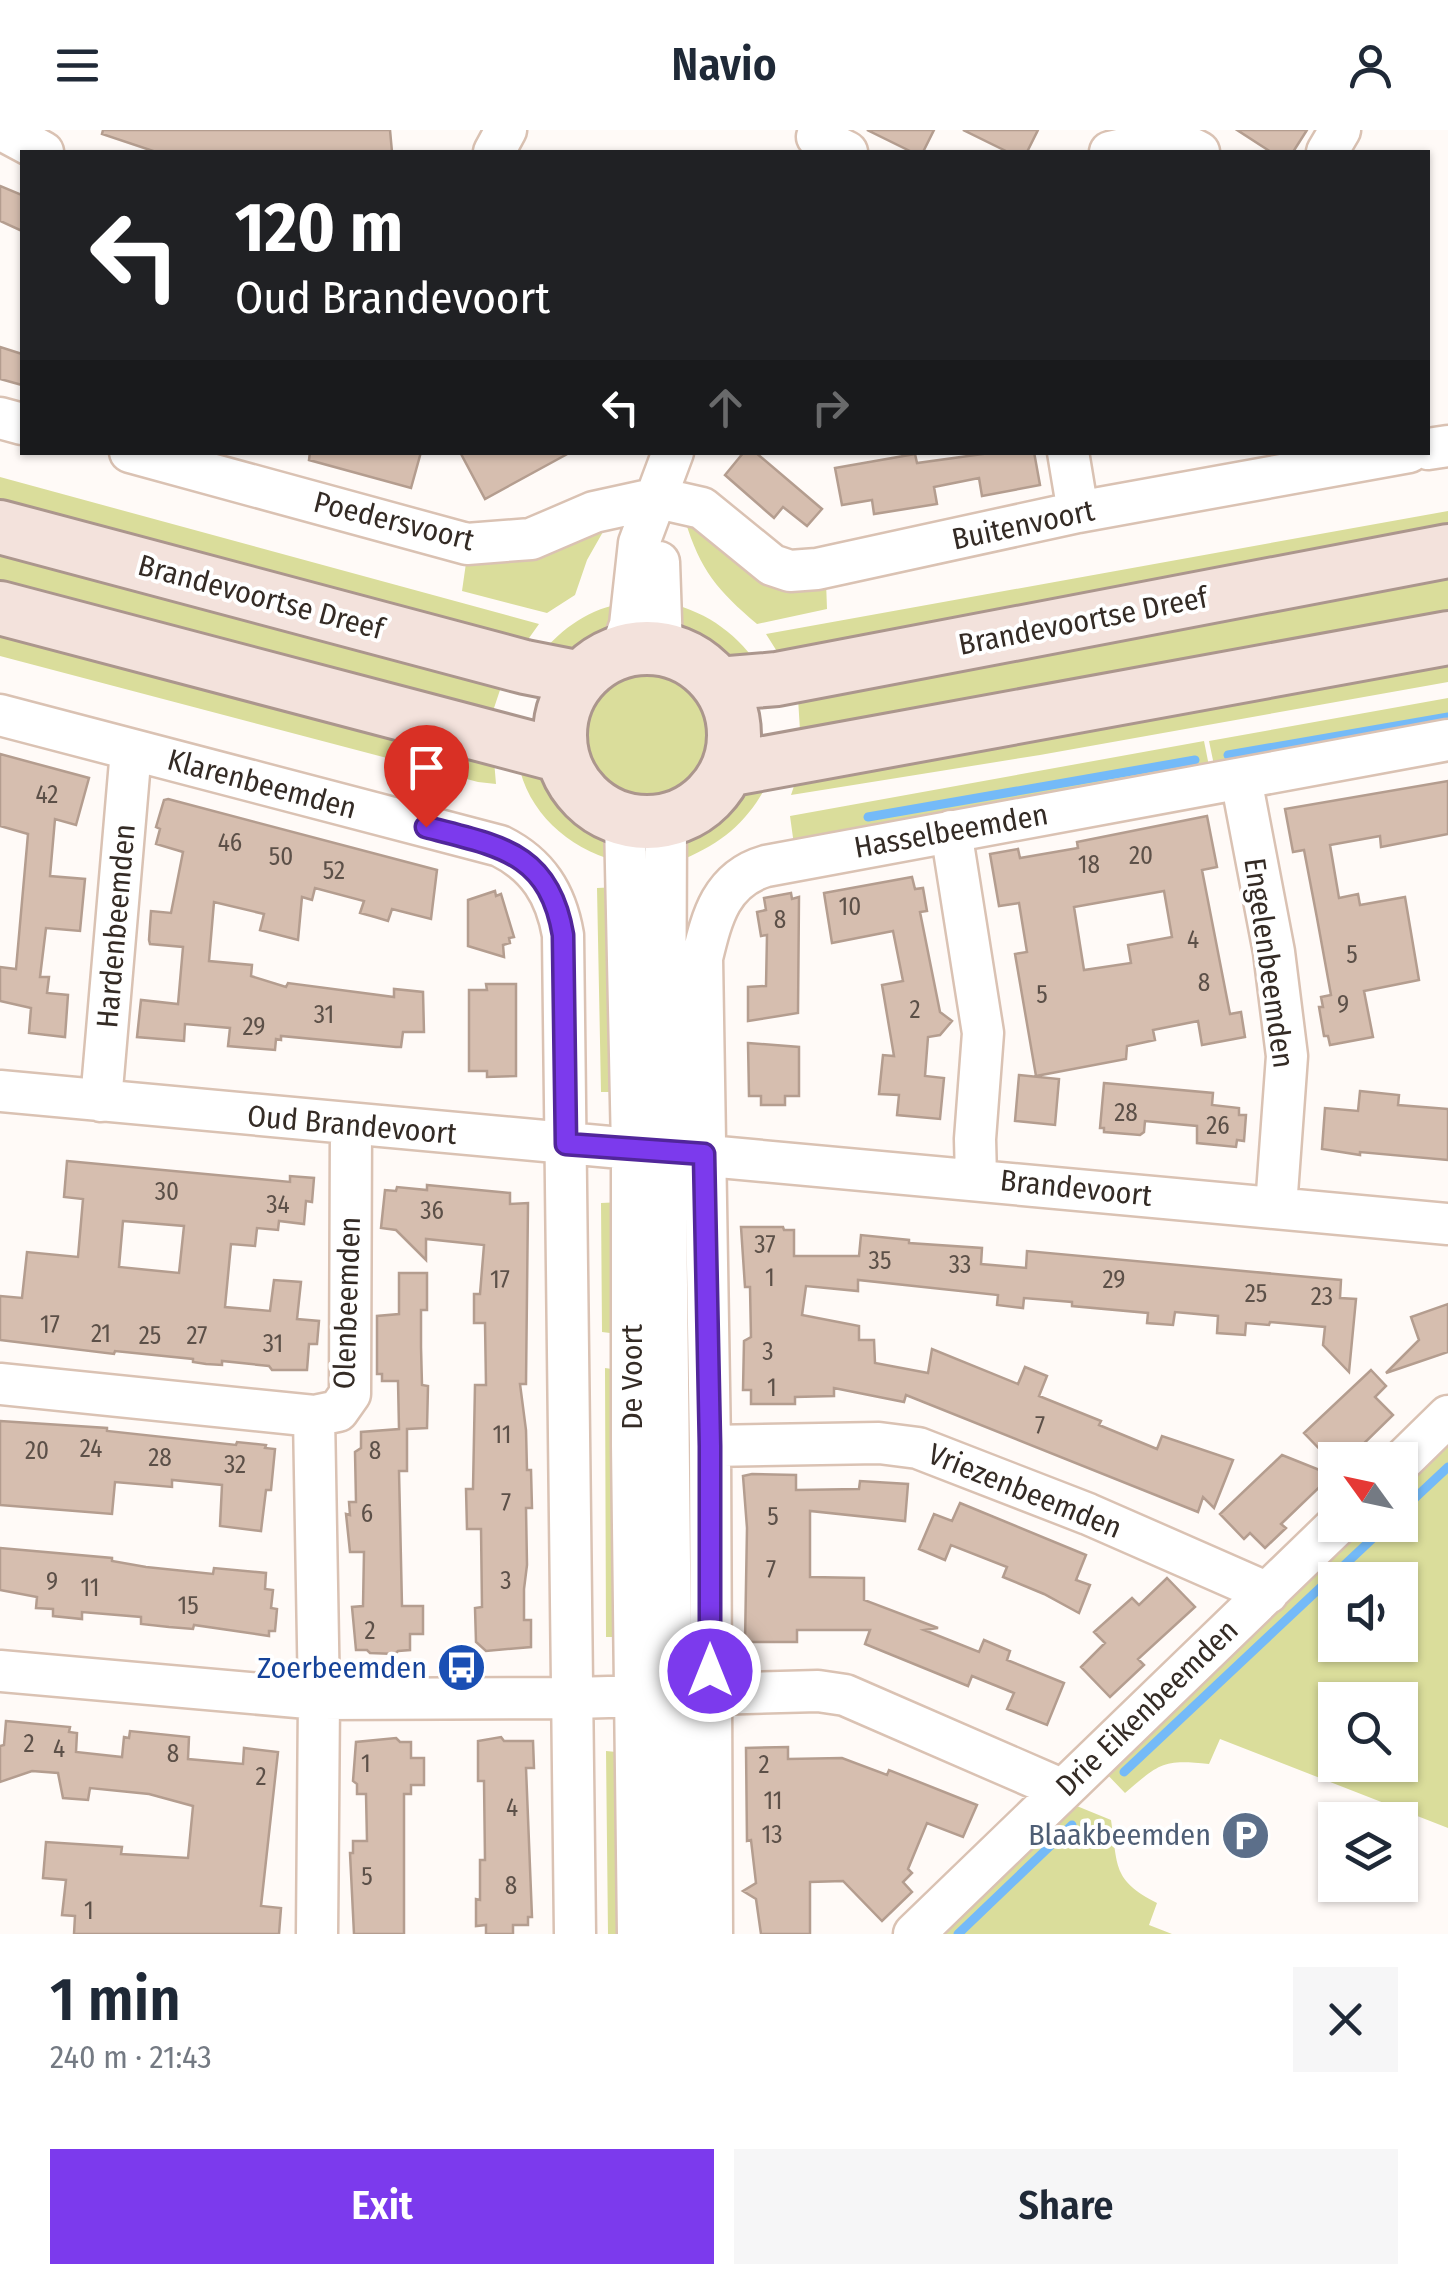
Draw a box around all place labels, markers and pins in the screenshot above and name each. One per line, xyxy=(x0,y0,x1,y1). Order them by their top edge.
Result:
pin xyxy=(384,725,469,828)
bus stop icon: Zoerbeemden xyxy=(436,1642,488,1694)
place label: Zoerbeemden xyxy=(257,1650,427,1686)
parking icon: Blaakbeemden xyxy=(1220,1809,1272,1861)
place label: Blaakbeemden xyxy=(1028,1817,1211,1853)

